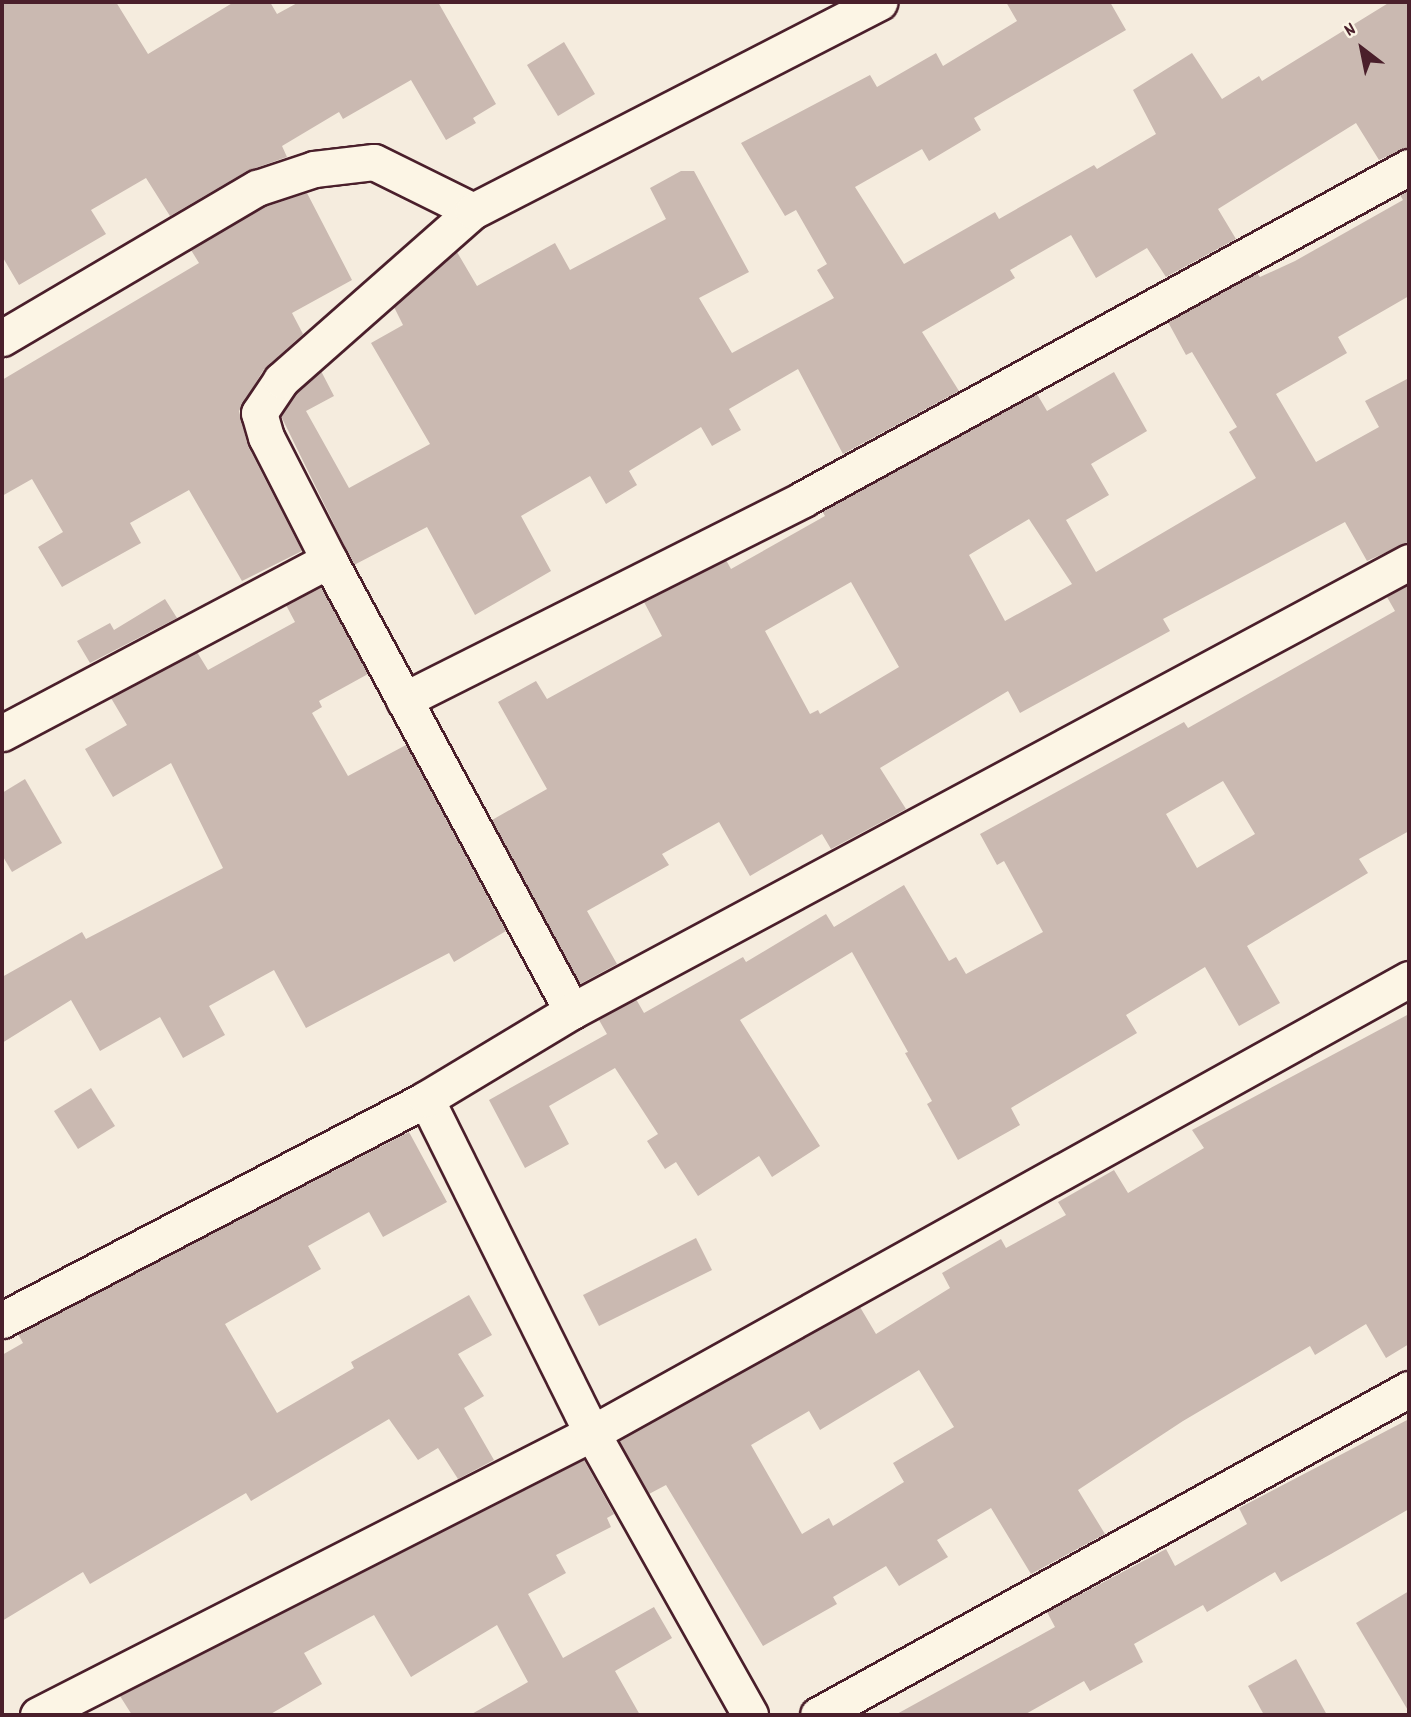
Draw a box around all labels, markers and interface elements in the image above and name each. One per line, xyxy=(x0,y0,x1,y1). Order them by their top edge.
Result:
north arrow xyxy=(1327,14,1397,84)
text: N xyxy=(1339,17,1362,45)

